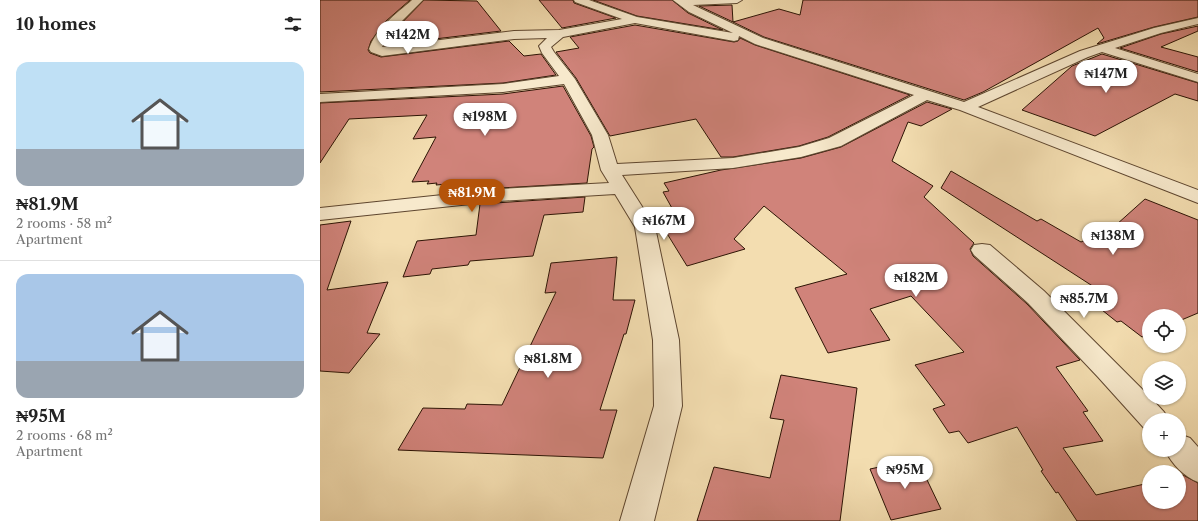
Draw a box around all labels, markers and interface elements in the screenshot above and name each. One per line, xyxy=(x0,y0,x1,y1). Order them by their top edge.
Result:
icon: filters xyxy=(282,13,304,35)
text: 10 homes xyxy=(16,14,96,34)
pin: ₦142M xyxy=(380,21,436,55)
text: ₦142M xyxy=(386,26,430,42)
pin: ₦147M xyxy=(1078,60,1134,94)
text: ₦147M xyxy=(1084,65,1128,81)
icon: home xyxy=(124,88,196,160)
pin: ₦198M xyxy=(457,103,513,137)
text: ₦198M xyxy=(463,108,507,124)
pin: ₦81.9M xyxy=(439,179,505,213)
text: ₦81.9M xyxy=(448,184,496,200)
text: ₦81.9M xyxy=(16,194,79,214)
pin: ₦167M xyxy=(636,207,692,241)
text: ₦167M xyxy=(642,212,686,228)
text: 2 rooms · 58 m² xyxy=(16,215,112,231)
pin: ₦138M xyxy=(1085,222,1141,256)
text: ₦138M xyxy=(1091,227,1135,243)
text: Apartment xyxy=(16,231,83,247)
pin: ₦182M xyxy=(888,264,944,298)
text: ₦182M xyxy=(894,269,938,285)
pin: ₦85.7M xyxy=(1051,285,1117,319)
text: ₦85.7M xyxy=(1060,290,1108,306)
icon: home xyxy=(124,300,196,372)
map controls xyxy=(1142,309,1186,509)
button: locate xyxy=(1142,309,1186,353)
pin: ₦81.8M xyxy=(515,345,581,379)
text: ₦81.8M xyxy=(524,350,572,366)
button: layers xyxy=(1142,361,1186,405)
text: ₦95M xyxy=(16,406,66,426)
button: + xyxy=(1142,413,1186,457)
text: 2 rooms · 68 m² xyxy=(16,427,113,443)
text: Apartment xyxy=(16,443,83,459)
pin: ₦95M xyxy=(881,456,929,490)
text: ₦95M xyxy=(886,461,924,477)
button: − xyxy=(1142,465,1186,509)

